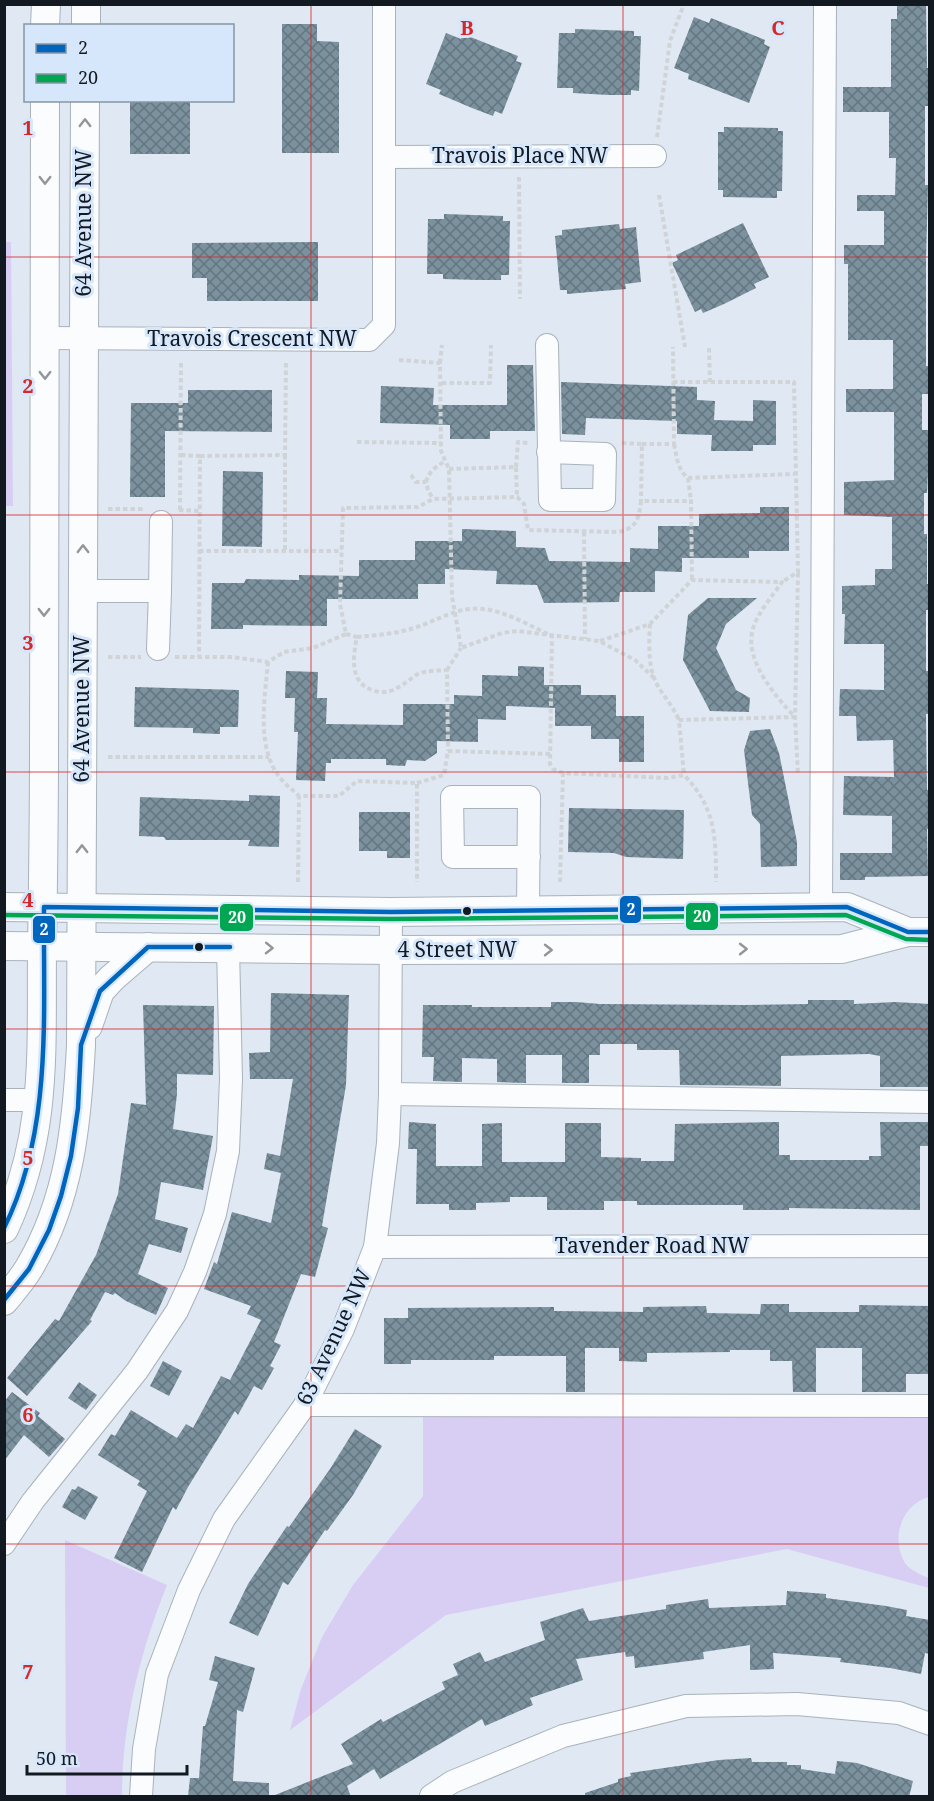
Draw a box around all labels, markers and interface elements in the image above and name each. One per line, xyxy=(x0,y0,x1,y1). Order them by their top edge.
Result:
text: B xyxy=(460,14,474,41)
text: C xyxy=(771,14,785,41)
legend xyxy=(24,24,234,102)
text: 2 xyxy=(78,35,88,59)
text: 20 xyxy=(78,65,98,89)
text: 1 xyxy=(22,114,34,141)
one-way arrow xyxy=(79,119,91,128)
street label: Travois Place NW xyxy=(432,141,608,169)
street label: 64 Avenue NW xyxy=(69,149,97,297)
one-way arrow xyxy=(39,175,51,184)
street label: Travois Crescent NW xyxy=(147,324,357,352)
one-way arrow xyxy=(39,370,51,379)
text: 2 xyxy=(22,372,34,399)
one-way arrow xyxy=(77,545,89,554)
one-way arrow xyxy=(38,607,50,616)
text: 3 xyxy=(22,629,34,656)
street label: 64 Avenue NW xyxy=(67,635,95,783)
one-way arrow xyxy=(76,845,88,854)
text: 4 xyxy=(22,886,34,913)
line badge: 2 xyxy=(619,895,642,924)
text: 2 xyxy=(626,898,636,920)
line badge: 20 xyxy=(685,902,719,931)
line badge: 20 xyxy=(219,903,254,932)
unlabelled marker xyxy=(461,905,473,917)
text: 20 xyxy=(693,905,711,927)
text: 20 xyxy=(228,906,246,928)
line badge: 2 xyxy=(32,915,56,944)
text: 2 xyxy=(39,918,49,940)
street label: 4 Street NW xyxy=(397,935,517,963)
unlabelled marker xyxy=(193,941,205,953)
one-way arrow xyxy=(265,941,274,954)
one-way arrow xyxy=(739,943,748,955)
one-way arrow xyxy=(544,944,553,956)
text: 5 xyxy=(22,1144,34,1171)
street label: Tavender Road NW xyxy=(555,1231,749,1259)
street label: 63 Avenue NW xyxy=(289,1264,377,1409)
text: 6 xyxy=(22,1401,34,1428)
text: 7 xyxy=(22,1658,34,1685)
scale bar xyxy=(27,1738,188,1776)
text: 50 m xyxy=(36,1746,78,1770)

